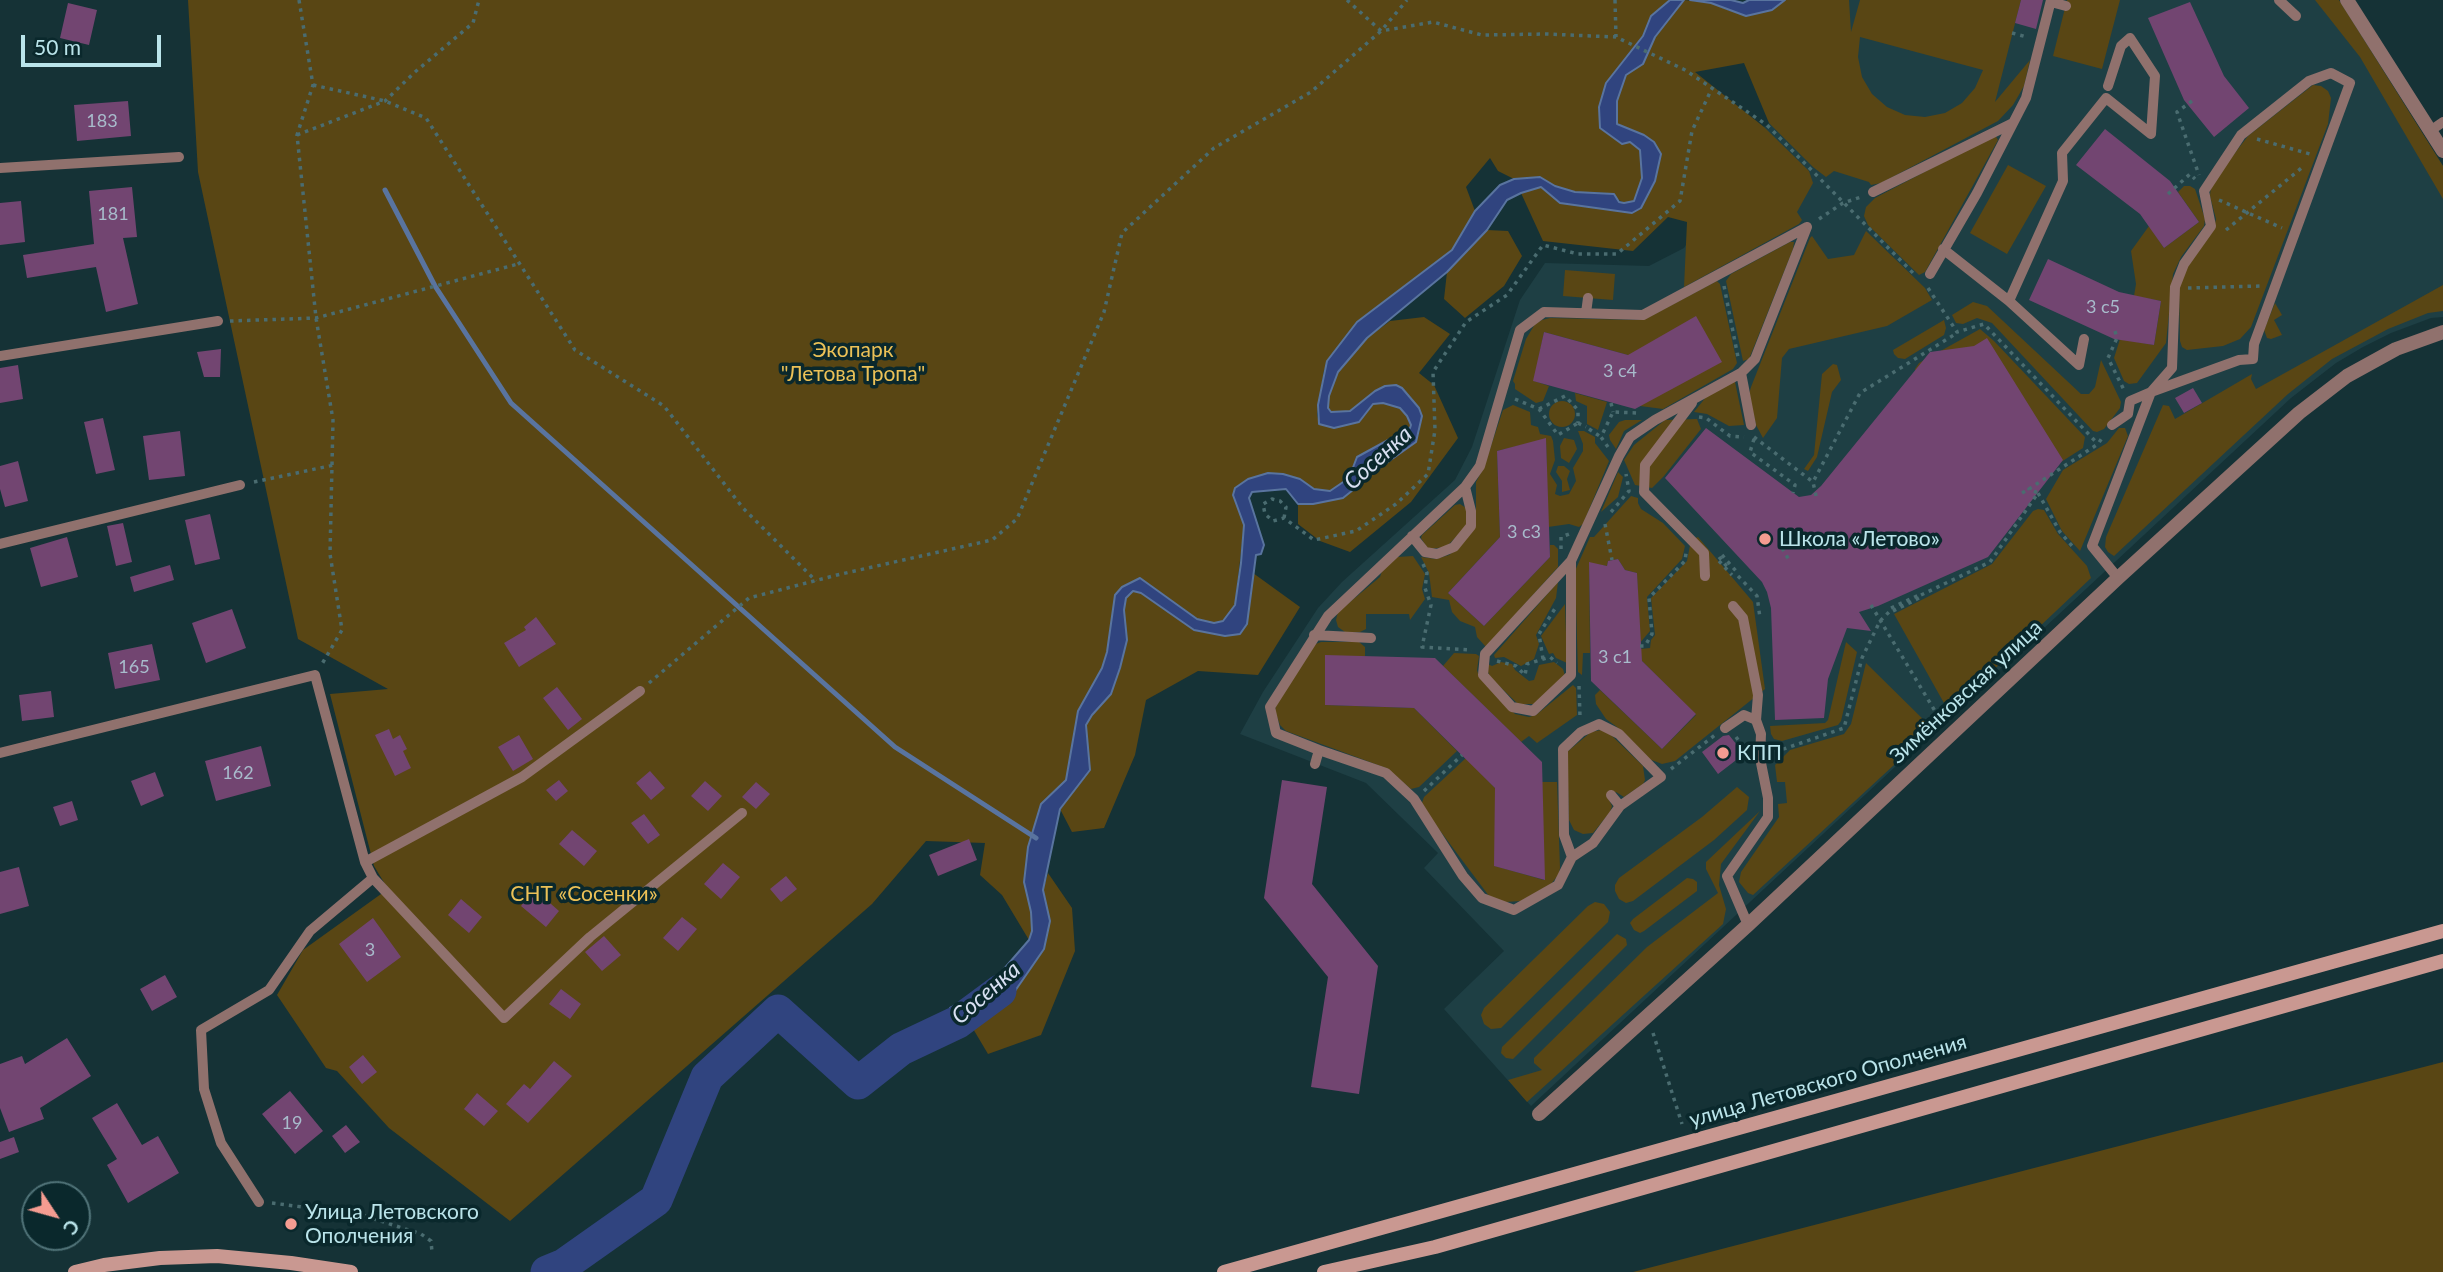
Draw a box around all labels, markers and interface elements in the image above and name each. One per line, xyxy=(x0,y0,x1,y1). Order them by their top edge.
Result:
scale bar xyxy=(24,21,164,65)
text: 50 m xyxy=(34,34,81,59)
house number: 183 xyxy=(86,110,118,132)
house number: 181 xyxy=(97,203,129,225)
house number: 3 с5 xyxy=(2086,296,2120,318)
park label: Экопарк "Летова Тропа" xyxy=(781,337,925,387)
house number: 3 с4 xyxy=(1603,360,1637,382)
water label: Сосенка xyxy=(1338,420,1418,496)
house number: 3 с3 xyxy=(1507,521,1541,543)
place label: Школа «Летово» xyxy=(1779,526,1940,552)
marker: Школа «Летово» xyxy=(1757,531,1773,547)
street label: Зимёнковская улица xyxy=(1885,615,2047,769)
house number: 3 с1 xyxy=(1598,646,1632,668)
house number: 165 xyxy=(118,656,150,678)
place label: КПП xyxy=(1737,740,1782,766)
marker: КПП xyxy=(1715,745,1731,761)
house number: 162 xyxy=(222,762,254,784)
park label: СНТ «Сосенки» xyxy=(510,881,658,907)
house number: 3 xyxy=(365,939,375,961)
water label: Сосенка xyxy=(946,956,1026,1030)
street label: улица Летовского Ополчения xyxy=(1686,1029,1970,1133)
house number: 19 xyxy=(282,1112,302,1134)
north arrow xyxy=(21,1181,91,1251)
place label: Улица Летовского Ополчения xyxy=(305,1199,479,1249)
text: С xyxy=(59,1216,85,1239)
marker: Улица Летовского Ополчения xyxy=(283,1216,299,1232)

